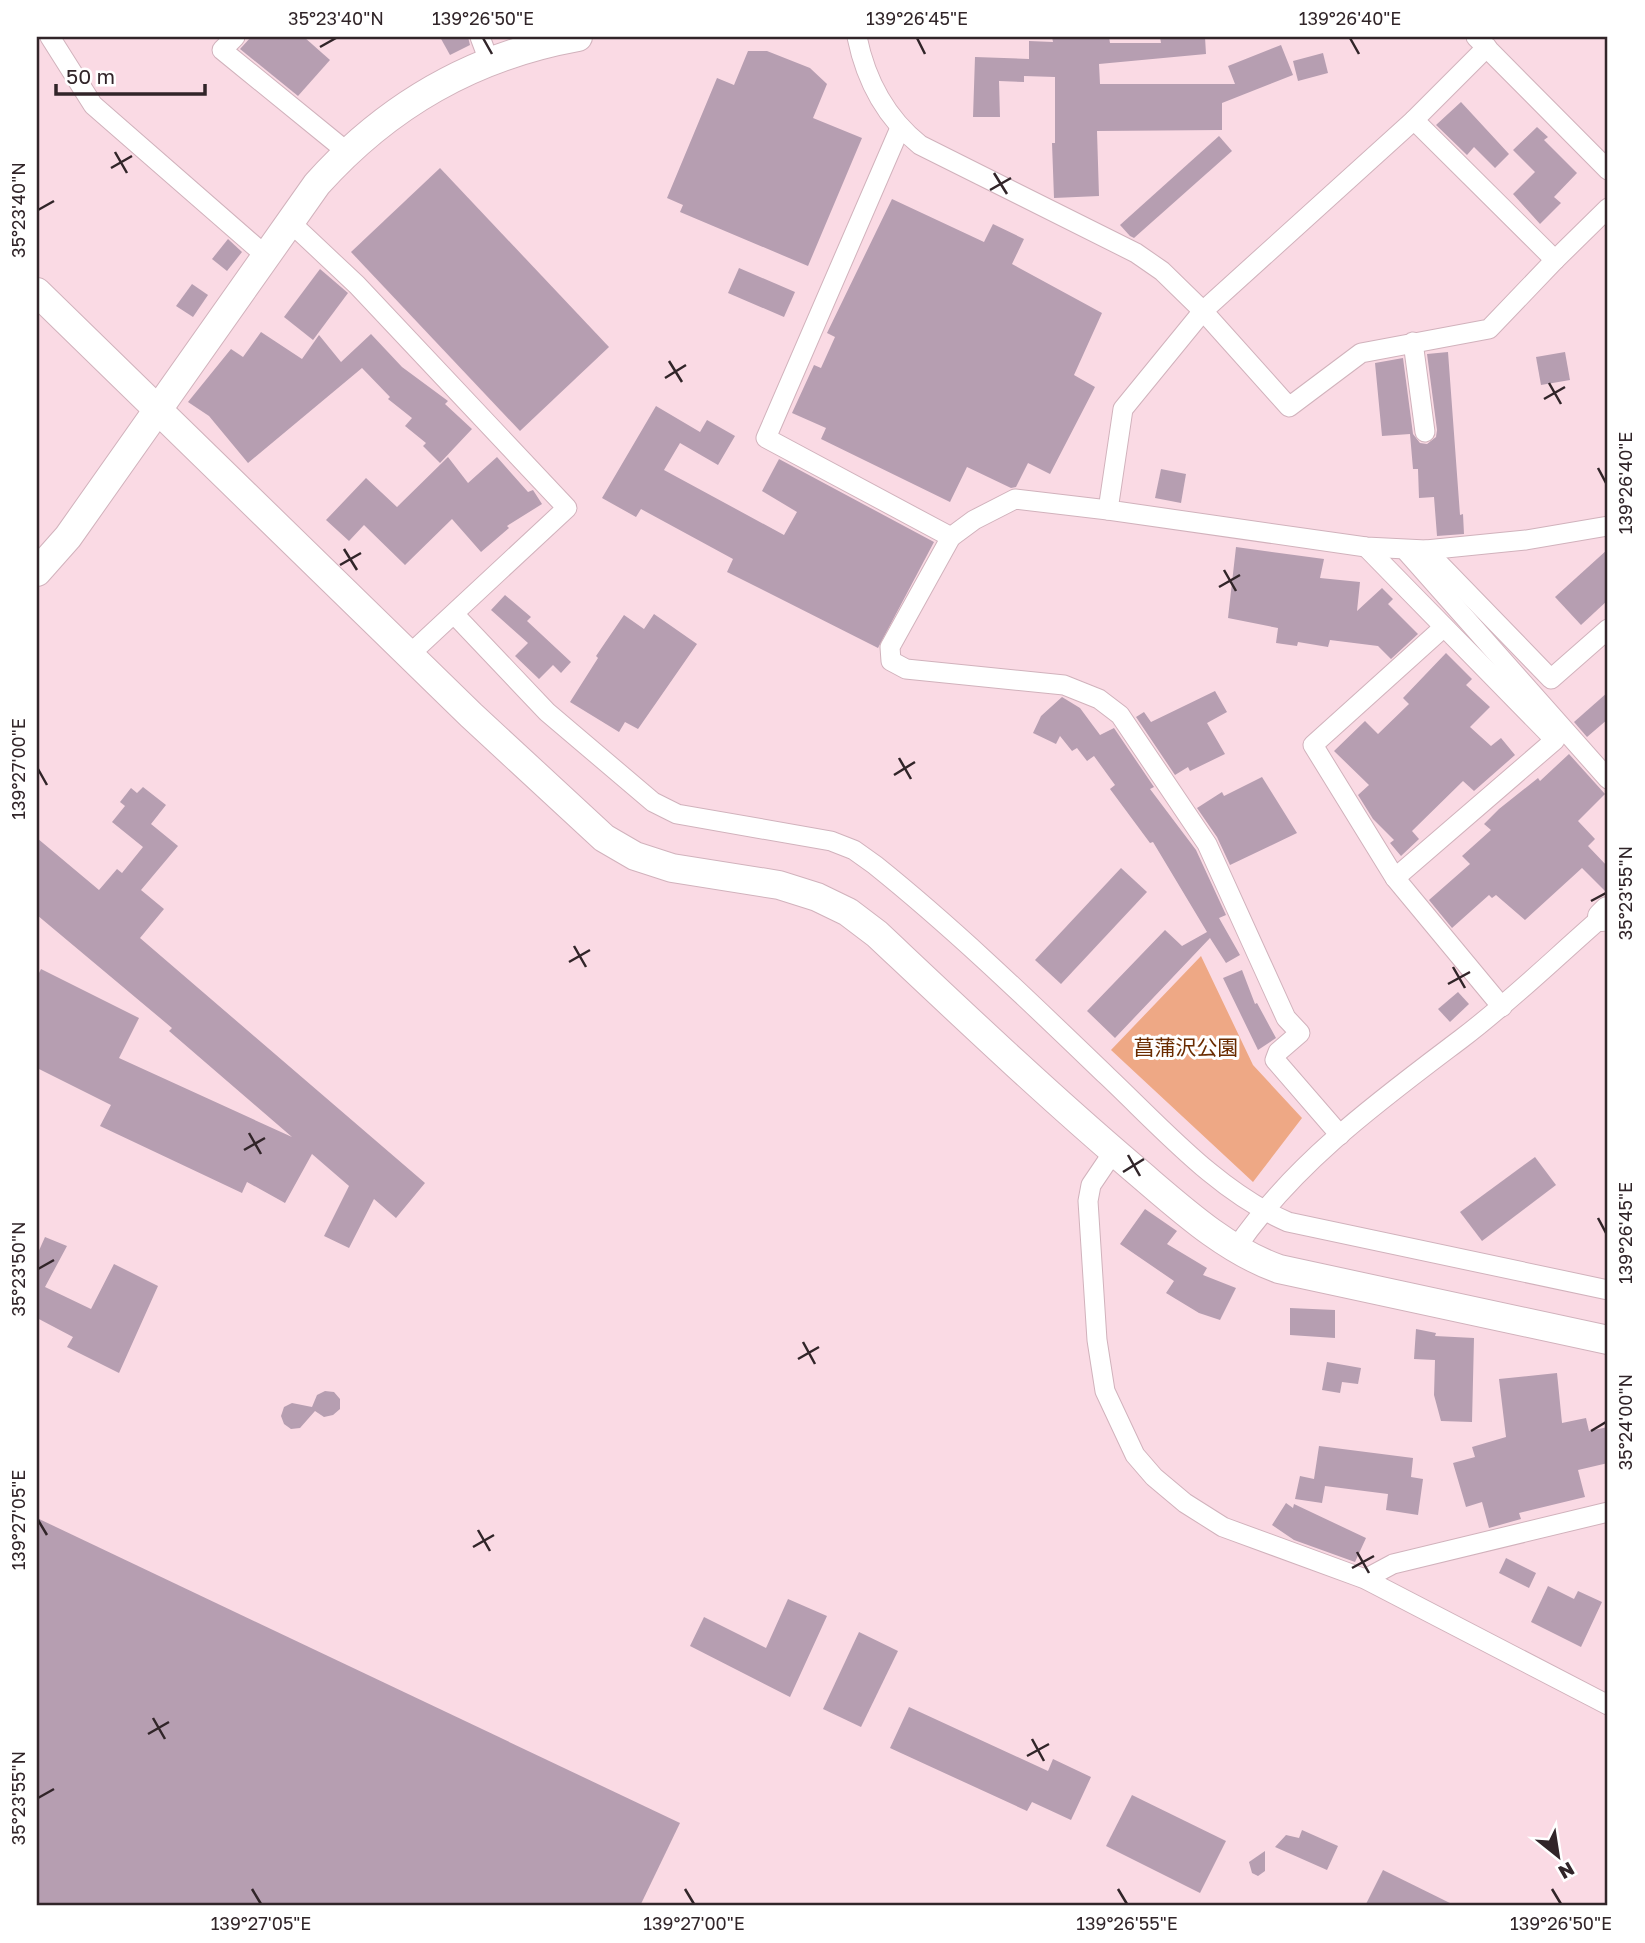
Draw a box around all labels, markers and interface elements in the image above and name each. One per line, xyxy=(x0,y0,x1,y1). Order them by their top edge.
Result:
text: 35°23'40"N xyxy=(288,7,384,29)
text: 139°26'50"E xyxy=(432,7,534,29)
text: 139°26'45"E xyxy=(866,7,968,29)
text: 139°26'40"E xyxy=(1299,7,1401,29)
scale bar xyxy=(56,52,205,96)
text: 50 m xyxy=(66,63,115,89)
text: 35°23'40"N xyxy=(7,162,29,258)
text: 139°26'40"E xyxy=(1614,432,1636,534)
text: 139°27'00"E xyxy=(7,718,29,820)
text: 35°23'55"N xyxy=(1614,846,1636,940)
park label: 菖蒲沢公園 xyxy=(1134,1034,1239,1060)
text: 139°26'45"E xyxy=(1614,1182,1636,1284)
text: 35°23'50"N xyxy=(7,1221,29,1317)
text: 35°24'00"N xyxy=(1614,1374,1636,1470)
text: 139°27'05"E xyxy=(7,1470,29,1570)
text: 35°23'55"N xyxy=(7,1751,29,1845)
north arrow xyxy=(1522,1820,1592,1890)
text: N xyxy=(1555,1858,1579,1885)
text: 139°27'05"E xyxy=(211,1912,311,1934)
text: 139°27'00"E xyxy=(643,1912,745,1934)
text: 139°26'55"E xyxy=(1076,1912,1178,1934)
text: 139°26'50"E xyxy=(1510,1912,1612,1934)

